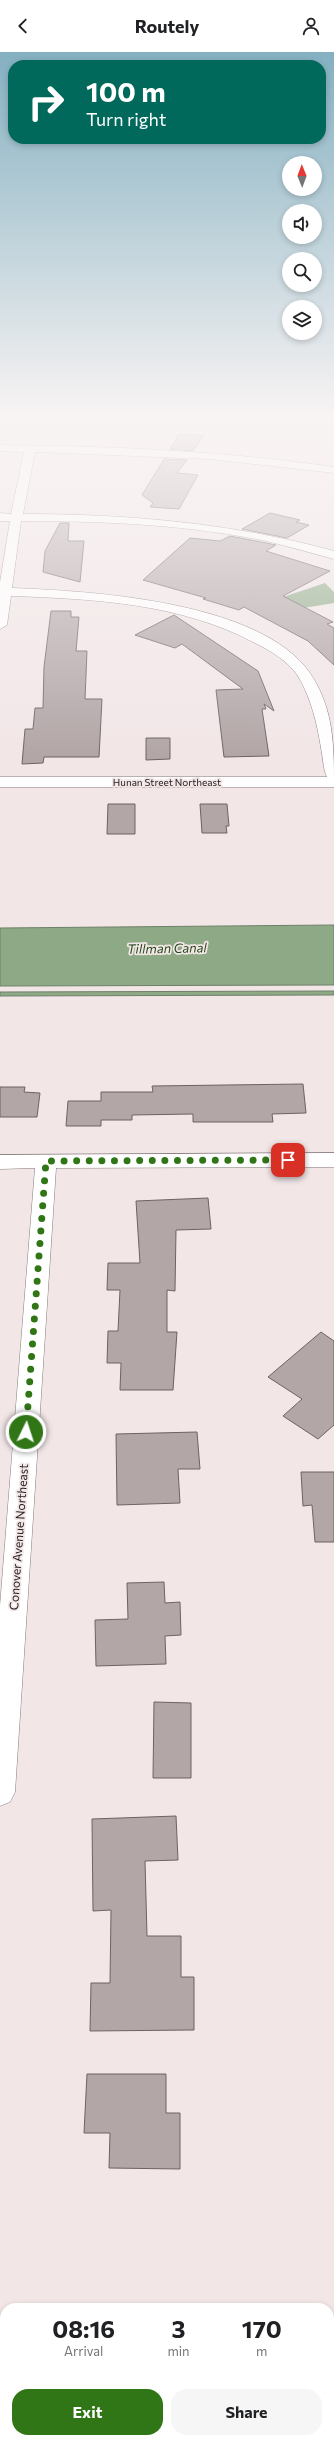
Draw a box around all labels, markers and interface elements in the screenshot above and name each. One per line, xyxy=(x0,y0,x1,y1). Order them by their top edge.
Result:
icon: back xyxy=(12,15,34,37)
text: Routely xyxy=(135,15,199,37)
icon: person xyxy=(300,15,322,37)
text: 100 m xyxy=(86,74,166,108)
icon: right xyxy=(20,76,72,128)
text: Turn right xyxy=(86,108,166,130)
north arrow xyxy=(282,156,322,196)
map controls xyxy=(282,156,322,340)
button: sound xyxy=(282,204,322,244)
button: search xyxy=(282,252,322,292)
button: layers xyxy=(282,300,322,340)
street label: Hunan Street Northeast xyxy=(113,776,221,788)
water label: Tillman Canal xyxy=(127,939,208,957)
pin xyxy=(271,1143,305,1177)
icon: arrive xyxy=(277,1149,299,1171)
position arrow xyxy=(5,1411,47,1453)
street label: Conover Avenue Northeast xyxy=(6,1463,30,1611)
text: 08:16 xyxy=(52,2314,115,2343)
text: 3 xyxy=(171,2314,185,2343)
text: 170 xyxy=(242,2314,282,2343)
text: Arrival xyxy=(64,2343,103,2359)
text: min xyxy=(167,2343,190,2359)
text: m xyxy=(256,2343,267,2359)
button: Exit xyxy=(12,2389,163,2435)
button: Share xyxy=(171,2389,322,2435)

